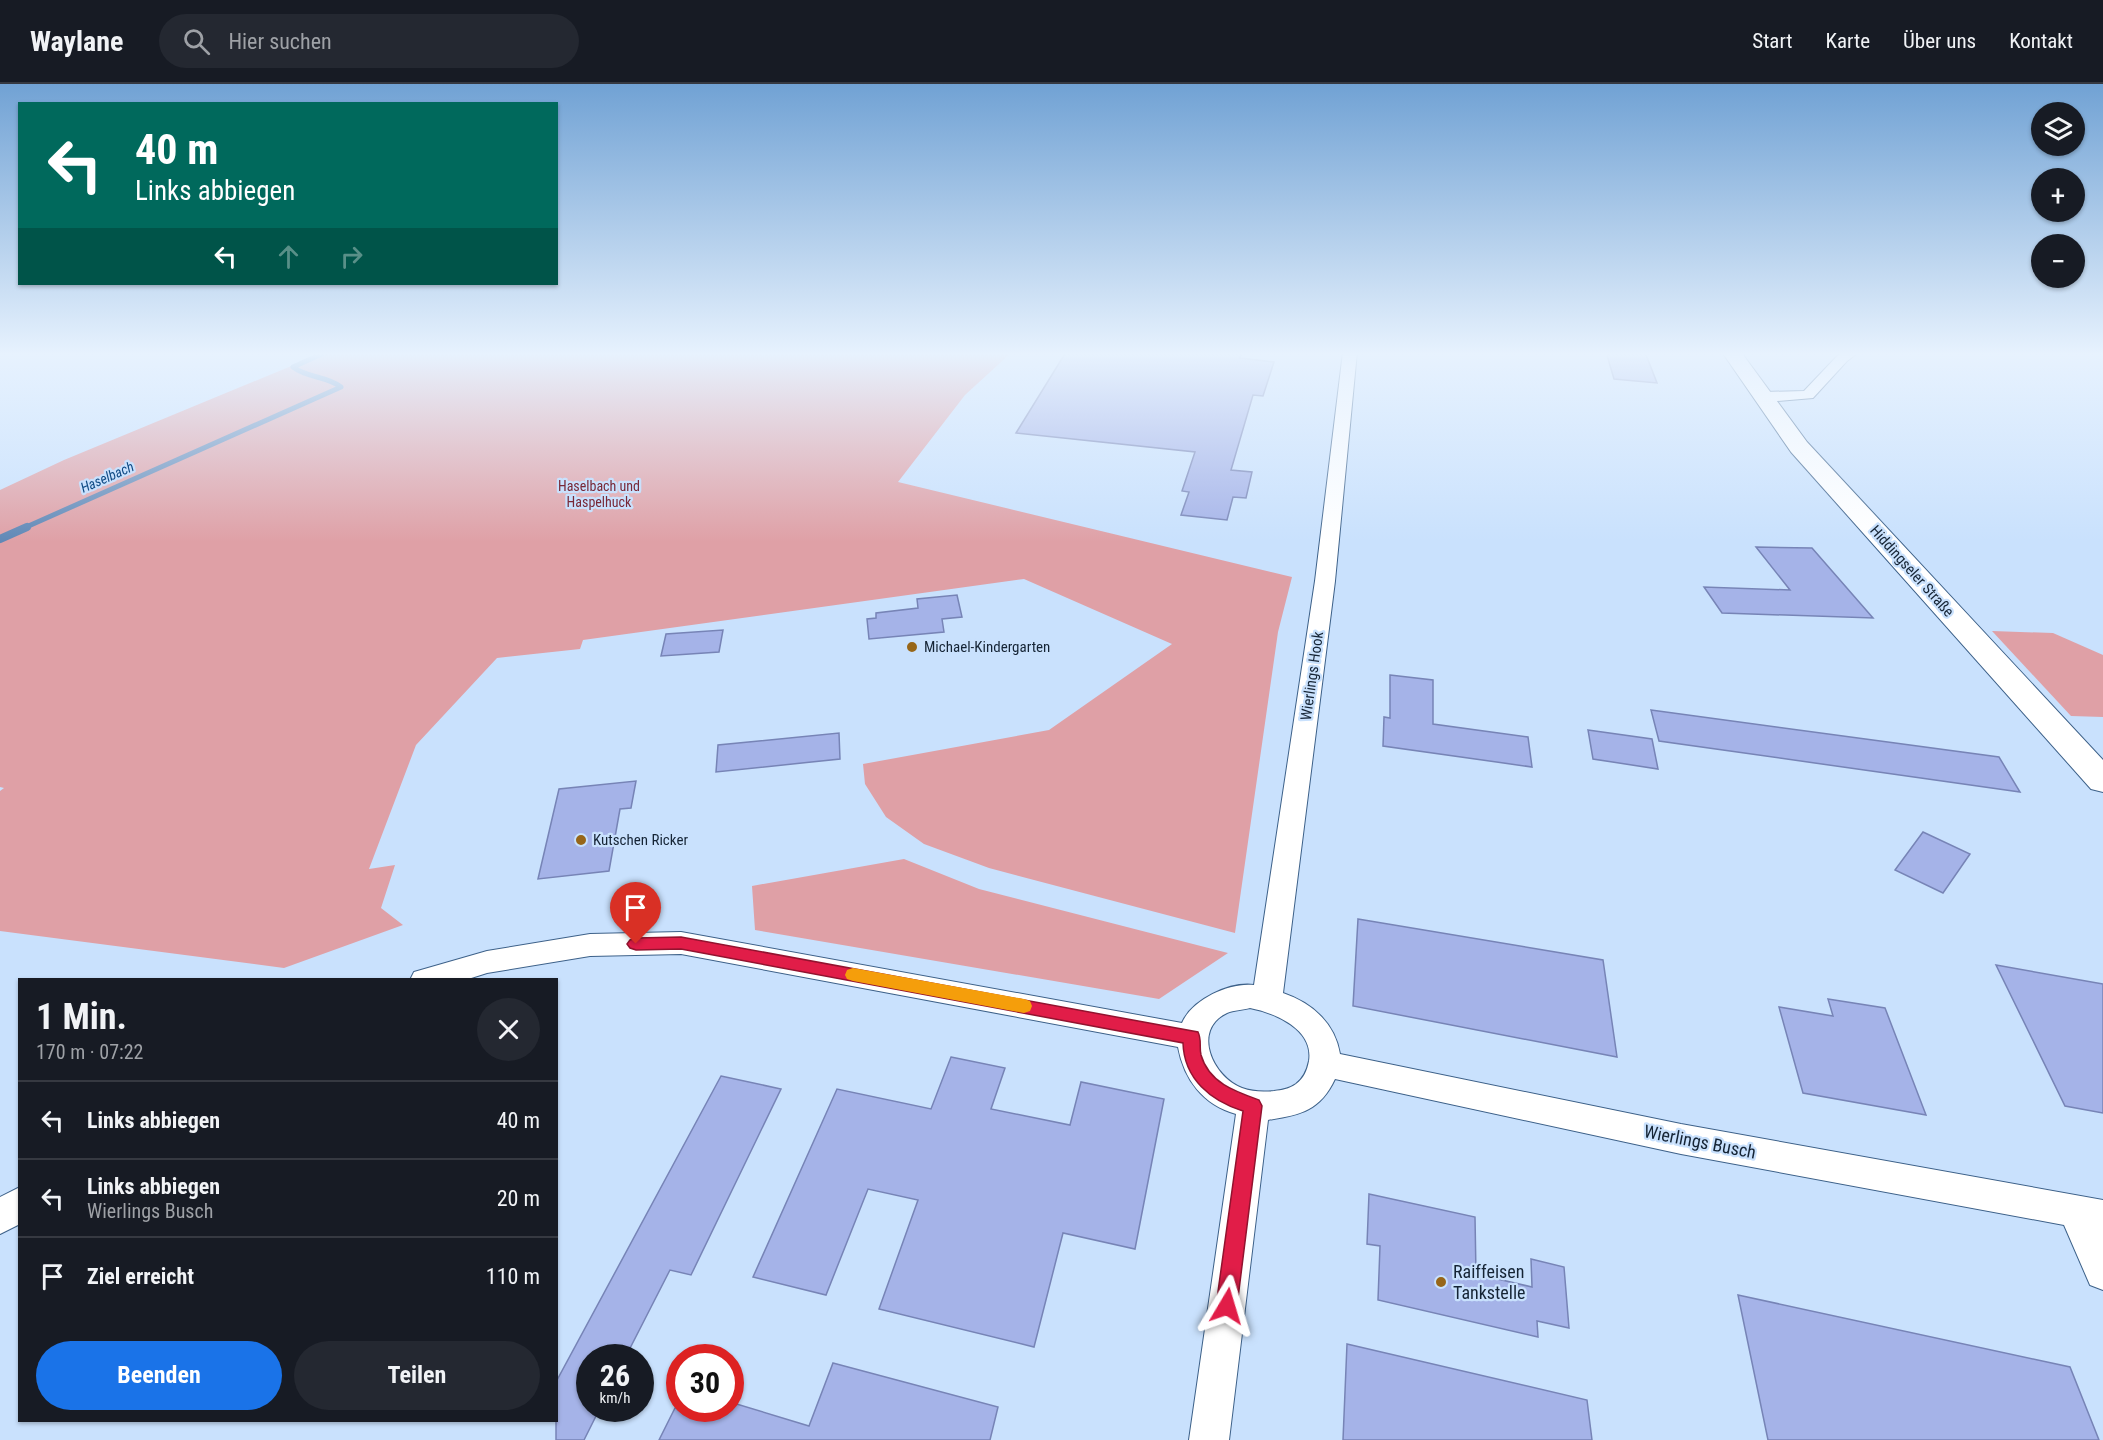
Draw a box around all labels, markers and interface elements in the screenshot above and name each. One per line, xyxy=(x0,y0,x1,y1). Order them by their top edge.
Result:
search box xyxy=(159,14,579,68)
text: Waylane xyxy=(30,25,123,58)
icon: search xyxy=(180,25,213,58)
text: Hier suchen xyxy=(228,29,332,54)
text: Start xyxy=(1752,29,1793,53)
text: Karte xyxy=(1826,29,1870,53)
text: Über uns xyxy=(1903,29,1976,53)
text: Kontakt xyxy=(2009,29,2073,53)
map controls xyxy=(2031,102,2085,288)
button: layers xyxy=(2031,102,2085,156)
text: 40 m xyxy=(135,125,218,174)
icon: left xyxy=(36,126,114,204)
button: + xyxy=(2031,168,2085,222)
text: Links abbiegen xyxy=(135,175,295,207)
button: − xyxy=(2031,234,2085,288)
icon: left xyxy=(209,240,242,273)
icon: ahead xyxy=(272,240,305,273)
icon: right xyxy=(335,240,368,273)
water label: Haselbach xyxy=(78,458,136,496)
park label: Haselbach und Haspelhuck xyxy=(558,478,640,510)
street label: Hiddingseler Straße xyxy=(1866,522,1958,620)
street label: Wierlings Hook xyxy=(1297,630,1327,722)
place label: Michael-Kindergarten xyxy=(924,638,1050,656)
marker: Michael-Kindergarten xyxy=(905,640,919,654)
place label: Kutschen Ricker xyxy=(593,831,688,849)
marker: Kutschen Ricker xyxy=(574,833,588,847)
pin xyxy=(610,882,661,944)
icon: arrive xyxy=(619,891,652,924)
text: 1 Min. xyxy=(36,996,127,1038)
button: close xyxy=(477,998,540,1061)
text: 170 m · 07:22 xyxy=(36,1040,143,1064)
icon: left xyxy=(36,1104,69,1137)
text: Links abbiegen xyxy=(87,1108,220,1133)
text: 40 m xyxy=(497,1108,540,1133)
street label: Wierlings Busch xyxy=(1642,1120,1758,1163)
text: Links abbiegen xyxy=(87,1174,220,1199)
icon: left xyxy=(36,1182,69,1215)
text: 20 m xyxy=(497,1186,540,1211)
text: Wierlings Busch xyxy=(87,1199,213,1223)
icon: arrive xyxy=(36,1260,69,1293)
place label: Raiffeisen Tankstelle xyxy=(1453,1261,1526,1303)
text: Ziel erreicht xyxy=(87,1264,194,1289)
text: 110 m xyxy=(486,1264,540,1289)
position arrow xyxy=(1195,1274,1259,1338)
marker: Raiffeisen Tankstelle xyxy=(1434,1275,1448,1289)
button: Beenden xyxy=(36,1341,282,1410)
button: Teilen xyxy=(294,1341,540,1410)
speed limit sign: 30 xyxy=(666,1344,744,1422)
text: 26 xyxy=(600,1358,630,1393)
text: km/h xyxy=(600,1389,630,1407)

